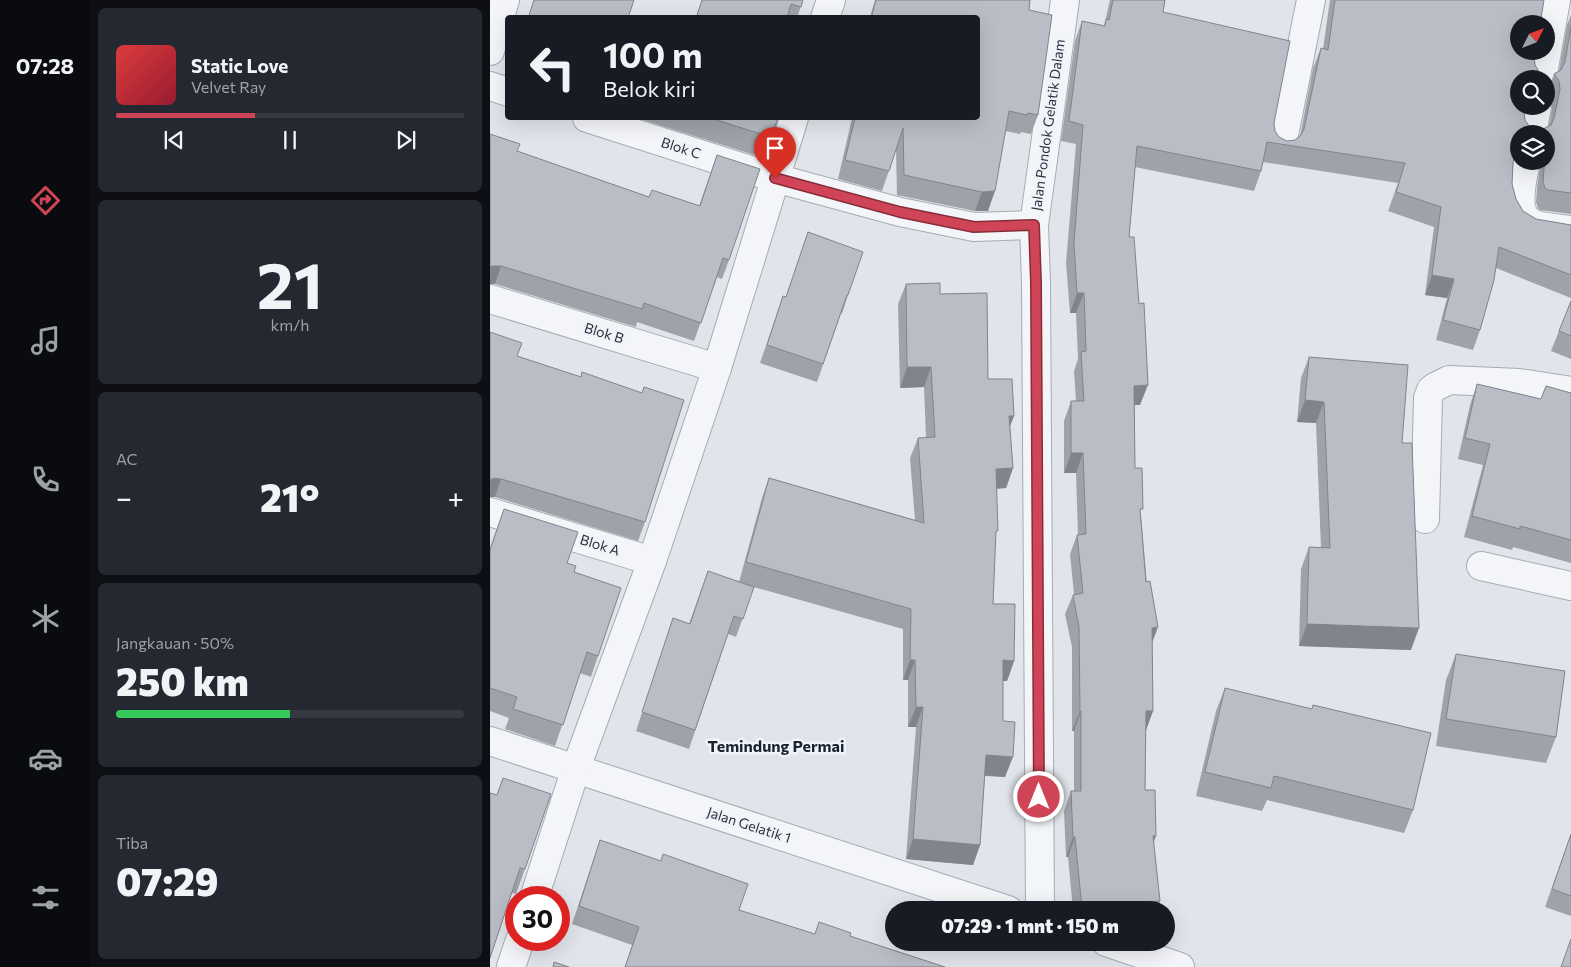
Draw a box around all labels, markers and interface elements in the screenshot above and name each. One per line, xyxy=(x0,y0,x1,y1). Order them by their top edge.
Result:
north arrow xyxy=(1510,15,1555,60)
map controls xyxy=(1510,15,1555,170)
text: 100 m xyxy=(603,32,703,75)
icon: left xyxy=(520,35,585,100)
street label: Jalan Pondok Gelatik Dalam xyxy=(1027,38,1068,212)
text: 07:28 xyxy=(16,52,74,79)
text: Static Love xyxy=(191,54,288,77)
button: search xyxy=(1510,70,1555,115)
text: Belok kiri xyxy=(603,75,696,102)
text: Velvet Ray xyxy=(191,77,266,96)
button: layers xyxy=(1510,125,1555,170)
icon: previous xyxy=(160,126,188,154)
icon: pause xyxy=(276,126,304,154)
icon: next xyxy=(392,126,420,154)
pin xyxy=(754,127,796,178)
street label: Blok C xyxy=(659,133,703,162)
icon: arrive xyxy=(761,134,789,162)
icon: directions xyxy=(28,183,63,218)
text: 21 xyxy=(257,243,323,322)
text: km/h xyxy=(271,315,309,334)
street label: Blok B xyxy=(582,319,626,347)
icon: music xyxy=(28,323,63,358)
text: AC xyxy=(116,449,138,468)
icon: phone xyxy=(28,462,63,497)
text: 21° xyxy=(260,473,320,520)
text: − xyxy=(116,480,132,514)
text: + xyxy=(448,480,464,514)
street label: Blok A xyxy=(578,530,623,559)
icon: climate xyxy=(28,601,63,636)
text: Jangkauan · 50% xyxy=(116,633,234,652)
text: 250 km xyxy=(116,657,249,704)
district label: Temindung Permai xyxy=(708,736,844,755)
icon: car xyxy=(28,741,63,776)
position arrow xyxy=(1012,770,1064,822)
street label: Jalan Gelatik 1 xyxy=(705,803,793,846)
text: Tiba xyxy=(116,833,148,852)
text: 07:29 xyxy=(116,857,218,904)
icon: filters xyxy=(28,880,63,915)
speed limit sign: 30 xyxy=(505,886,570,951)
text: 07:29 · 1 mnt · 150 m xyxy=(941,914,1119,937)

